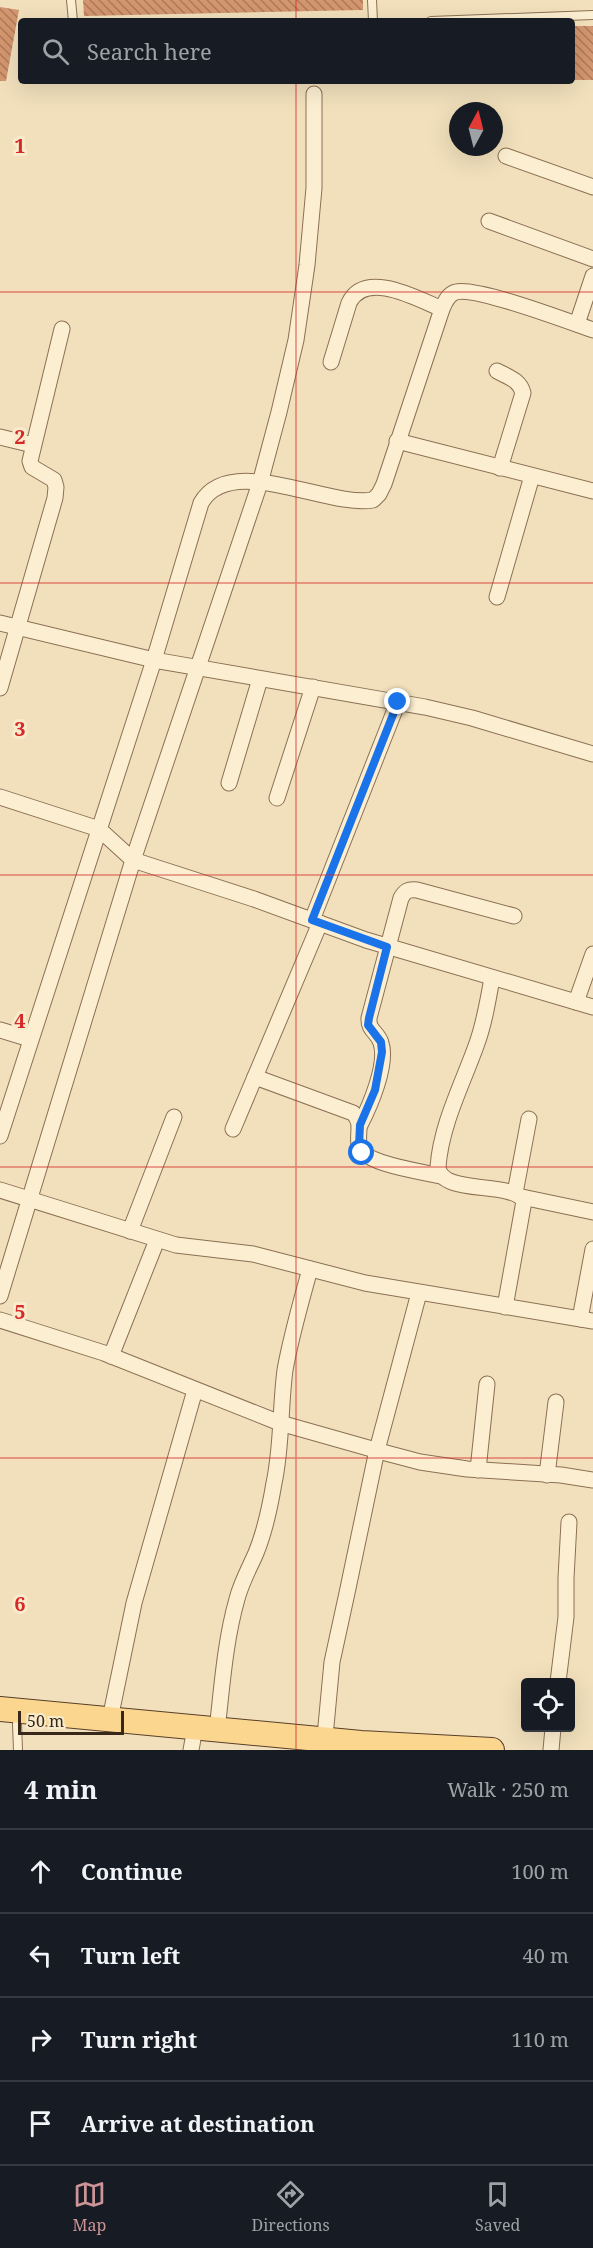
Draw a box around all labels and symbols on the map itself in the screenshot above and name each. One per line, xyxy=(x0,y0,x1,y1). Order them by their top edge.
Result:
north arrow xyxy=(449,102,503,156)
text: 1 xyxy=(14,132,26,159)
text: 2 xyxy=(14,423,26,450)
route end xyxy=(384,688,410,714)
text: 3 xyxy=(14,715,26,742)
text: 4 xyxy=(14,1007,26,1034)
route start xyxy=(348,1139,374,1165)
text: 5 xyxy=(14,1298,26,1325)
text: 6 xyxy=(14,1590,26,1617)
scale bar xyxy=(18,1708,124,1736)

